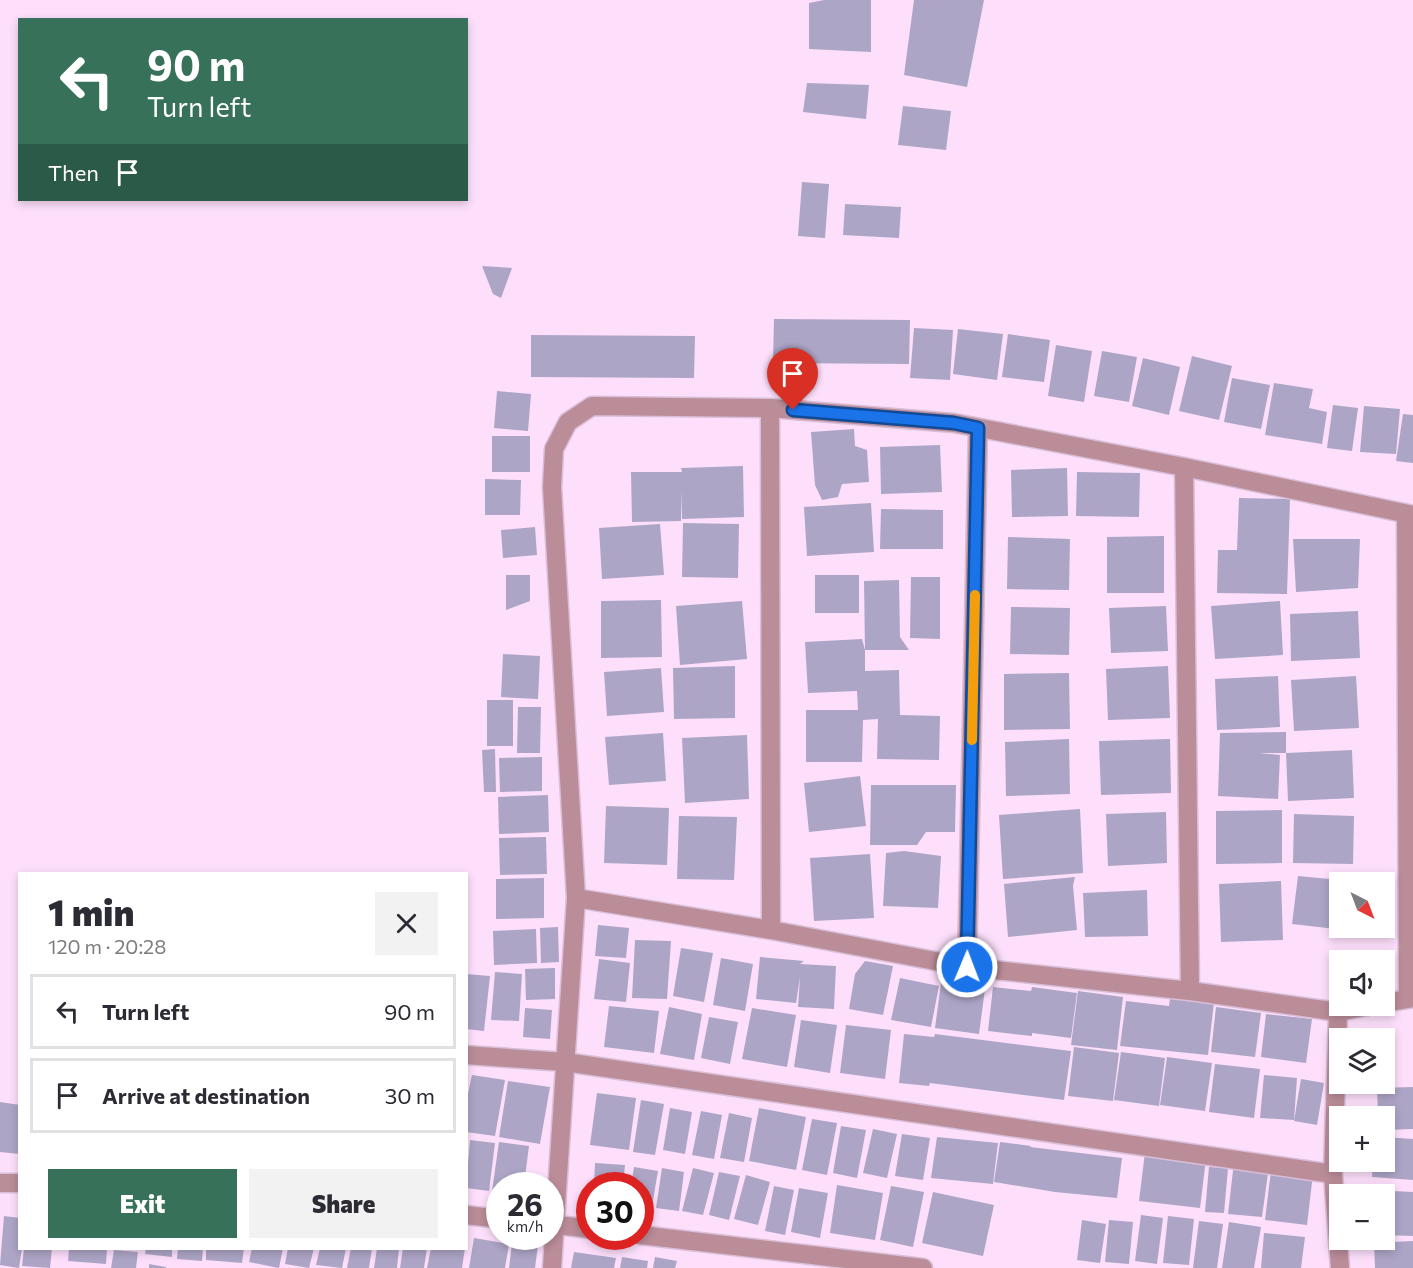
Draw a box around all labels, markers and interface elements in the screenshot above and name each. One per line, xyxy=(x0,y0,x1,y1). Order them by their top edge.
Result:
text: 90 m xyxy=(147,38,246,90)
icon: left xyxy=(48,42,126,120)
text: Turn left xyxy=(147,90,251,123)
icon: arrive xyxy=(111,156,144,189)
text: Then xyxy=(48,159,99,186)
pin xyxy=(767,348,818,410)
icon: arrive xyxy=(776,357,809,390)
north arrow xyxy=(1329,872,1395,938)
map controls xyxy=(1329,872,1395,1250)
text: 1 min xyxy=(48,889,134,933)
button: close xyxy=(375,892,438,955)
text: 120 m · 20:28 xyxy=(48,934,166,958)
position arrow xyxy=(935,935,999,999)
button: sound xyxy=(1329,950,1395,1016)
icon: left xyxy=(51,995,84,1028)
text: Turn left xyxy=(102,998,189,1025)
text: 90 m xyxy=(384,998,435,1025)
button: layers xyxy=(1329,1028,1395,1094)
icon: arrive xyxy=(51,1079,84,1112)
text: Arrive at destination xyxy=(102,1082,310,1109)
text: 30 m xyxy=(385,1082,435,1109)
button: + xyxy=(1329,1106,1395,1172)
button: Exit xyxy=(48,1169,237,1238)
button: Share xyxy=(249,1169,438,1238)
speed limit sign: 30 xyxy=(576,1172,654,1250)
button: − xyxy=(1329,1184,1395,1250)
text: 26 xyxy=(507,1185,543,1222)
text: km/h xyxy=(507,1217,543,1235)

